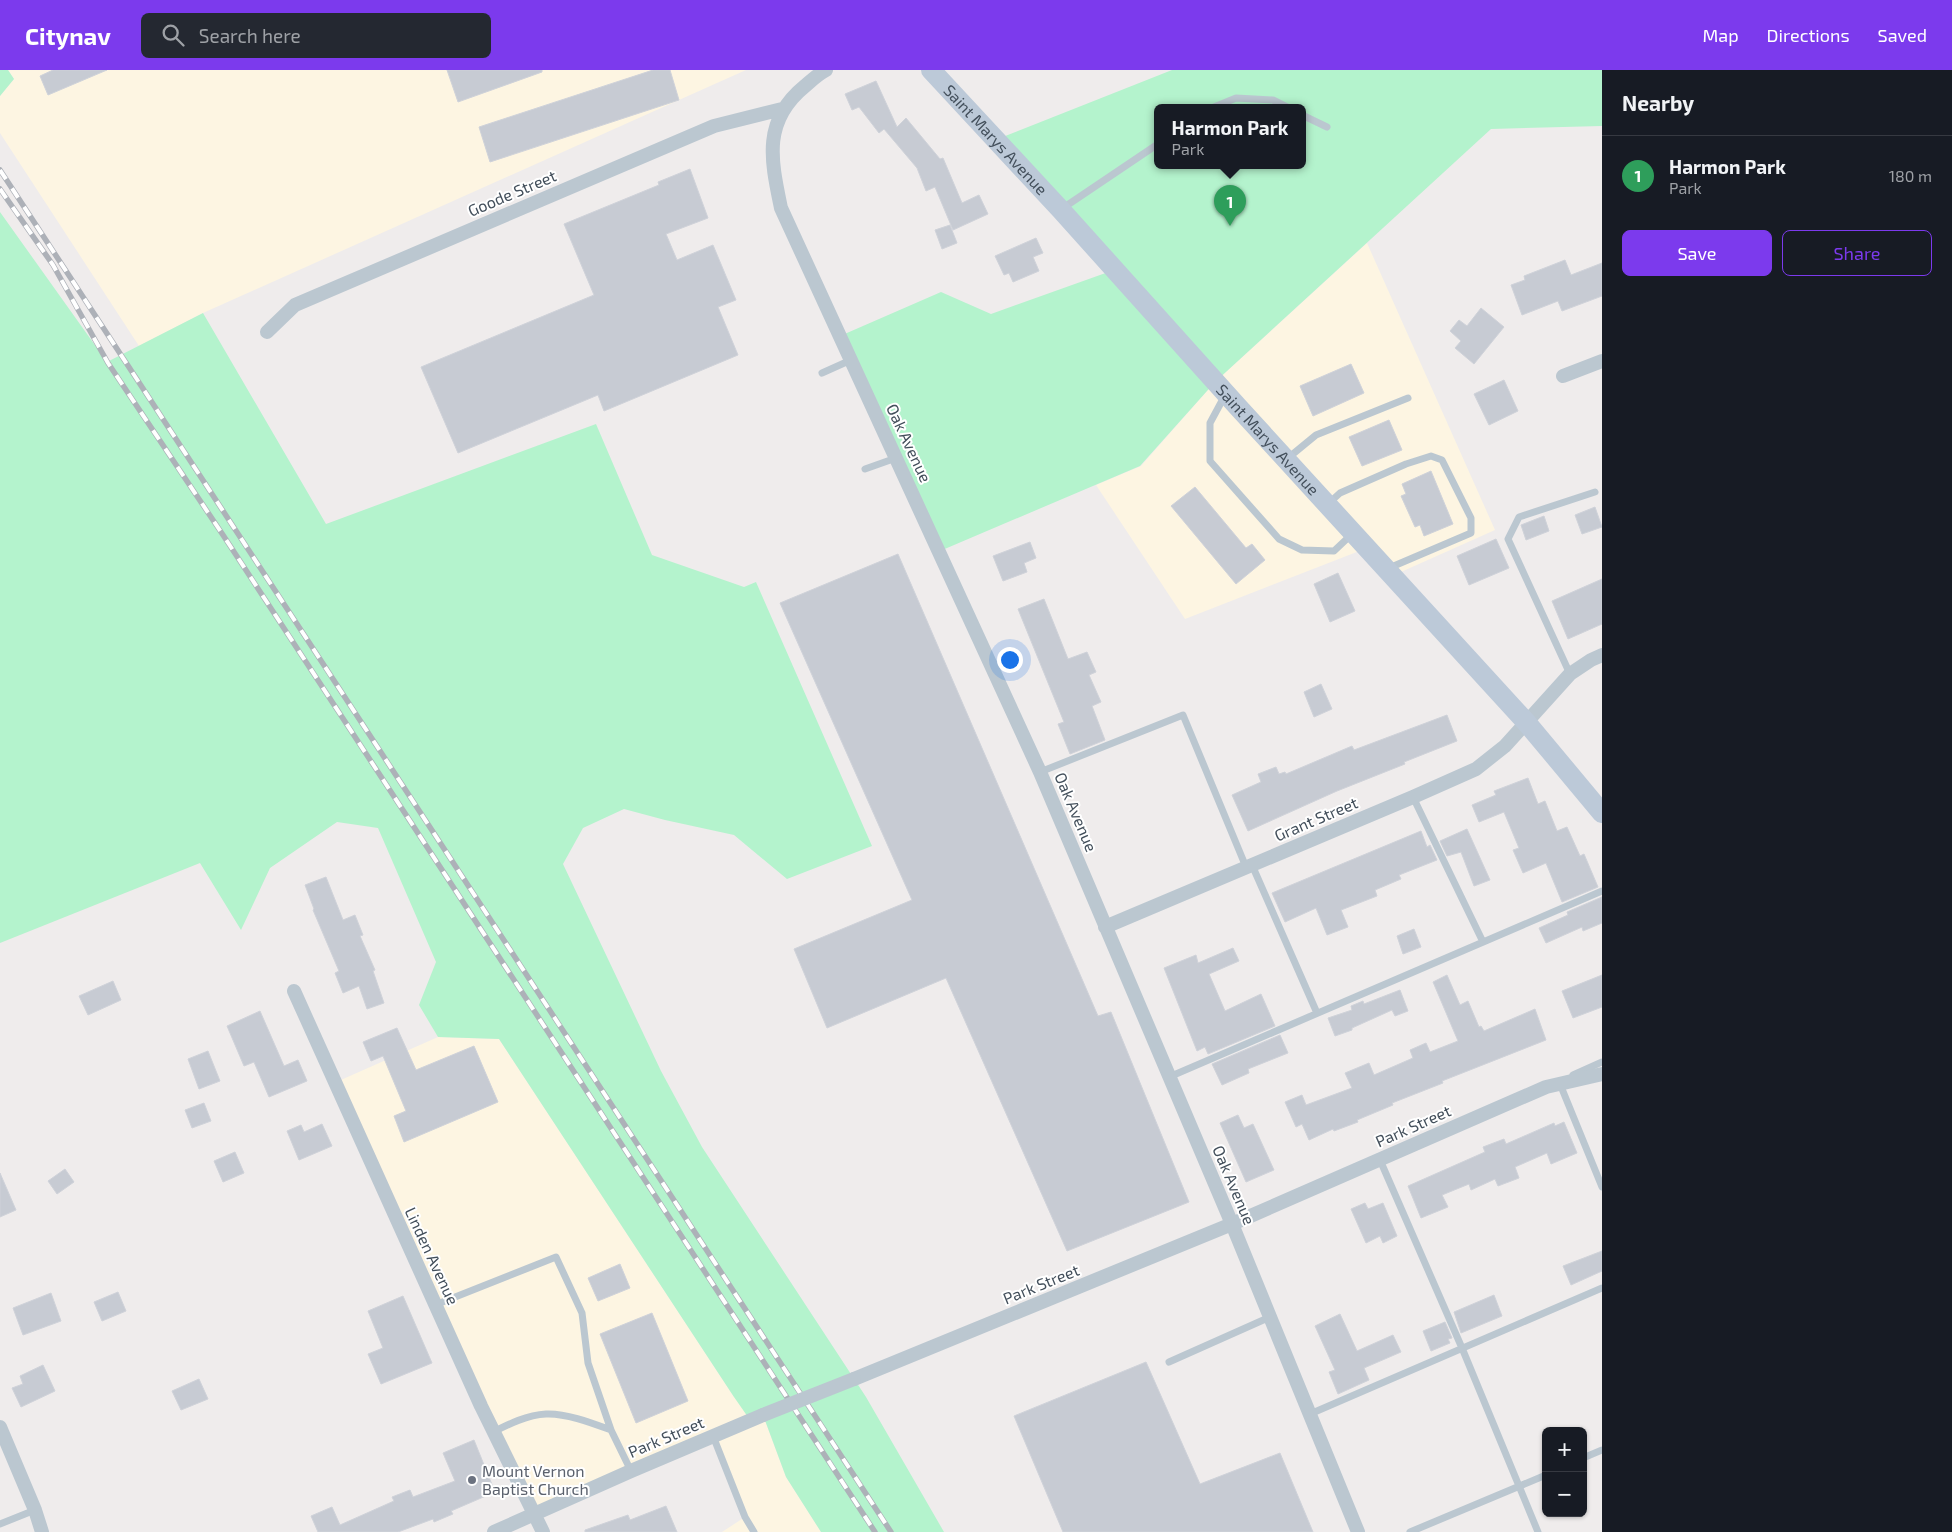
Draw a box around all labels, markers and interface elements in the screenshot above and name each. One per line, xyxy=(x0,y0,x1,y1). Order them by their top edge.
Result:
search box xyxy=(141,13,491,58)
text: Citynav xyxy=(25,21,111,50)
icon: search xyxy=(159,21,187,49)
text: Search here xyxy=(199,24,301,47)
text: Map xyxy=(1702,24,1739,46)
text: Directions xyxy=(1767,24,1850,46)
text: Saved xyxy=(1878,24,1927,46)
street label: Saint Marys Avenue xyxy=(940,80,1052,198)
text: Nearby xyxy=(1622,90,1694,115)
popup xyxy=(1154,104,1306,169)
text: Harmon Park xyxy=(1172,116,1288,139)
text: Park xyxy=(1172,139,1204,158)
text: Harmon Park xyxy=(1669,155,1786,178)
street label: Goode Street xyxy=(465,165,559,220)
text: 1 xyxy=(1635,166,1641,185)
text: 180 m xyxy=(1889,166,1932,185)
text: Park xyxy=(1669,178,1702,197)
pin: 1 xyxy=(1214,185,1246,226)
button: Save xyxy=(1622,230,1772,276)
button: Share xyxy=(1782,230,1932,276)
street label: Saint Marys Avenue xyxy=(1213,380,1324,499)
street label: Oak Avenue xyxy=(883,401,936,485)
your location xyxy=(997,647,1023,673)
street label: Oak Avenue xyxy=(1051,769,1102,854)
street label: Grant Street xyxy=(1271,792,1360,845)
street label: Park Street xyxy=(1372,1100,1453,1151)
street label: Oak Avenue xyxy=(1209,1142,1260,1227)
street label: Linden Avenue xyxy=(402,1204,463,1308)
street label: Park Street xyxy=(1000,1260,1082,1307)
street label: Park Street xyxy=(625,1412,707,1461)
map controls xyxy=(1542,1427,1587,1517)
button: + xyxy=(1542,1427,1587,1472)
place label: Mount Vernon Baptist Church xyxy=(482,1461,589,1498)
button: − xyxy=(1542,1472,1587,1517)
marker: Mount Vernon Baptist Church xyxy=(466,1474,478,1486)

